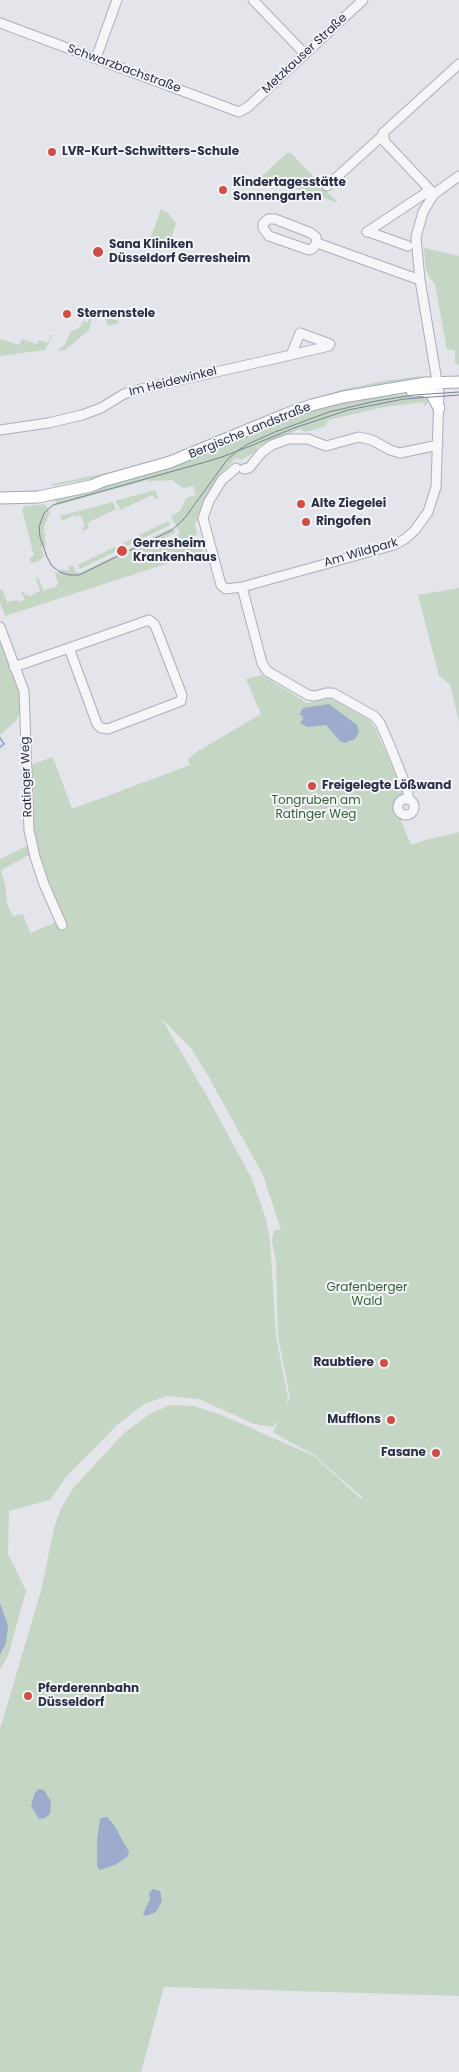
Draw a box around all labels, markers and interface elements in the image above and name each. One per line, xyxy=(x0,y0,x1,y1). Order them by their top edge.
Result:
street label: Metzkauser Straße xyxy=(260,11,350,97)
street label: Schwarzbachstraße xyxy=(65,42,183,96)
place label: LVR-Kurt-Schwitters-Schule xyxy=(62,145,239,159)
marker: LVR-Kurt-Schwitters-Schule xyxy=(46,146,58,158)
place label: Kindertagesstätte Sonnengarten xyxy=(233,176,346,204)
marker: Kindertagesstätte Sonnengarten xyxy=(217,184,229,196)
place label: Sana Kliniken Düsseldorf Gerresheim xyxy=(109,238,251,266)
marker: Sana Kliniken Düsseldorf Gerresheim xyxy=(91,245,105,259)
place label: Sternenstele xyxy=(77,307,155,321)
marker: Sternenstele xyxy=(61,308,73,320)
street label: Im Heidewinkel xyxy=(128,364,218,400)
street label: Bergische Landstraße xyxy=(187,400,313,462)
place label: Alte Ziegelei xyxy=(311,497,386,511)
marker: Alte Ziegelei xyxy=(295,498,307,510)
place label: Ringofen xyxy=(316,515,371,529)
marker: Ringofen xyxy=(300,516,312,528)
street label: Am Wildpark xyxy=(322,536,400,570)
place label: Gerresheim Krankenhaus xyxy=(133,537,217,565)
marker: Gerresheim Krankenhaus xyxy=(115,544,129,558)
street label: Ratinger Weg xyxy=(18,736,36,818)
place label: Freigelegte Lößwand xyxy=(322,779,451,793)
marker: Freigelegte Lößwand xyxy=(306,780,318,792)
park label: Tongruben am Ratinger Weg xyxy=(271,794,361,822)
park label: Grafenberger Wald xyxy=(326,1281,408,1309)
place label: Raubtiere xyxy=(313,1356,374,1370)
marker: Raubtiere xyxy=(378,1357,390,1369)
place label: Mufflons xyxy=(327,1413,381,1427)
marker: Mufflons xyxy=(385,1414,397,1426)
place label: Fasane xyxy=(381,1446,426,1460)
marker: Fasane xyxy=(430,1447,442,1459)
place label: Pferderennbahn Düsseldorf xyxy=(38,1682,139,1710)
marker: Pferderennbahn Düsseldorf xyxy=(22,1690,34,1702)

